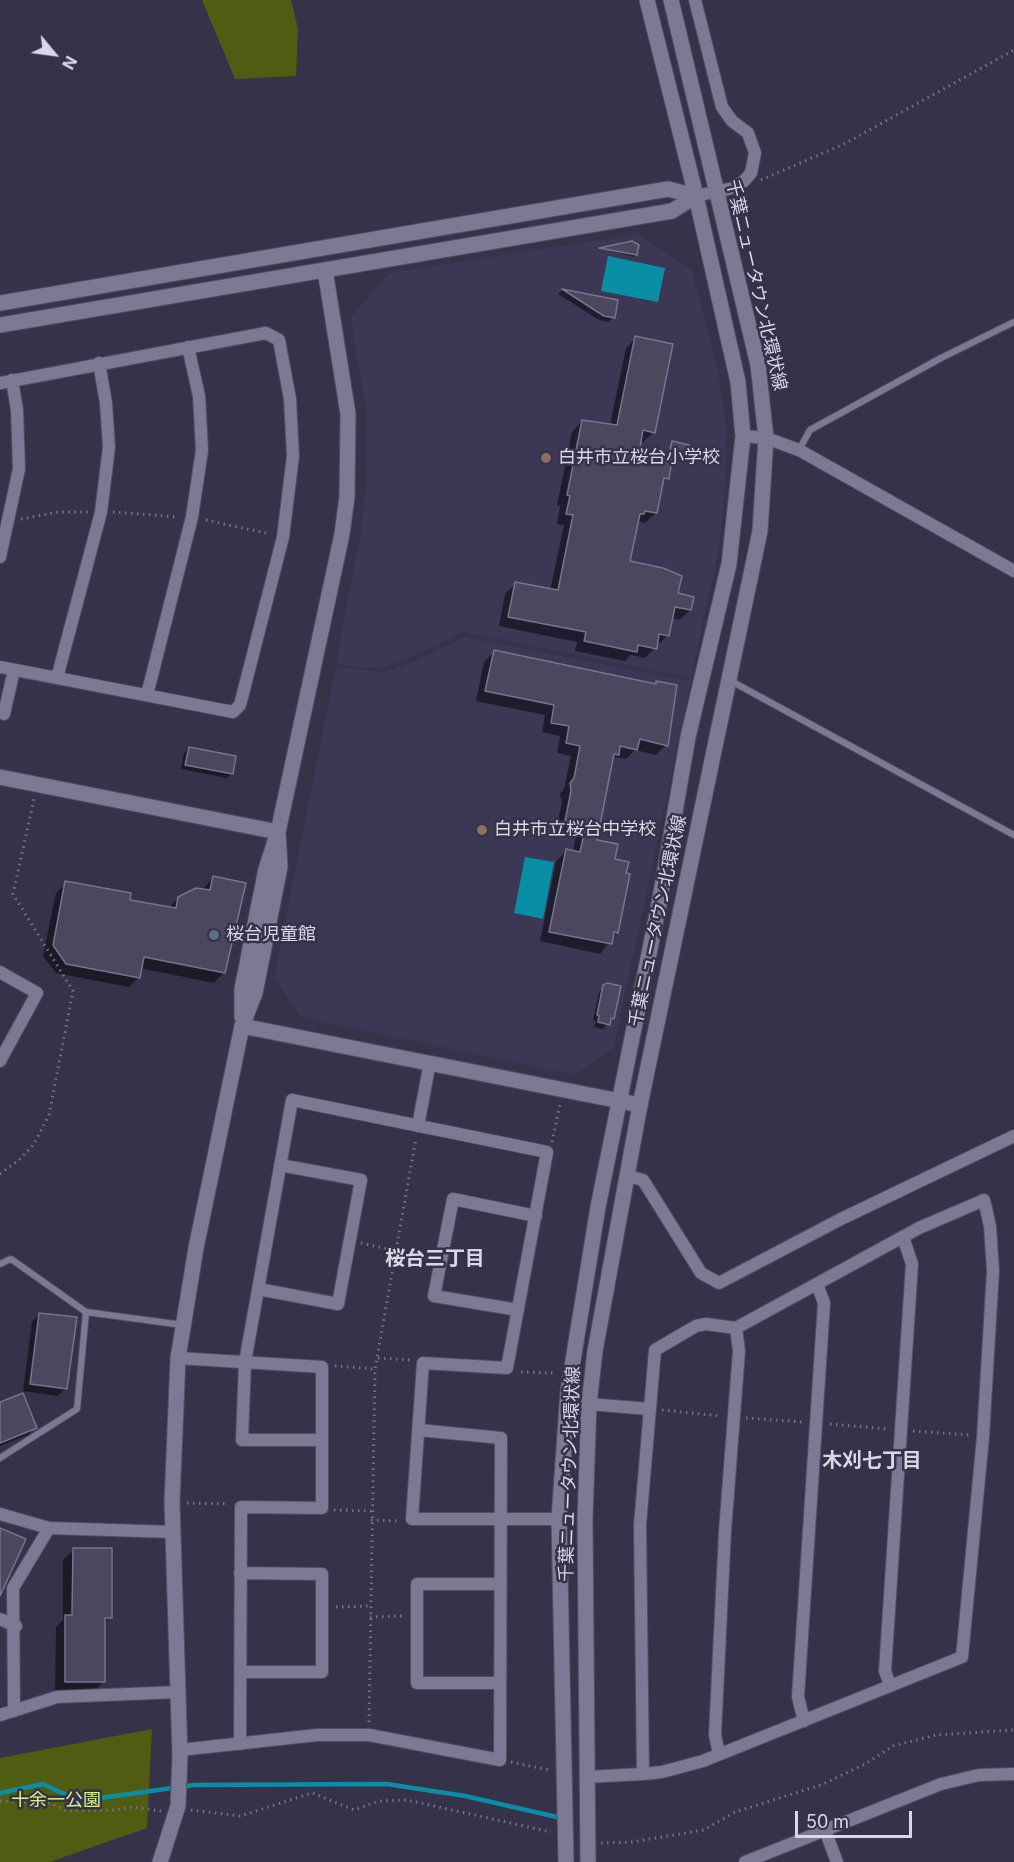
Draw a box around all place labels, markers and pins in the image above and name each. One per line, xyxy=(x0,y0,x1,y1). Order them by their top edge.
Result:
place label: 白井市立桜台小学校 xyxy=(558,447,720,469)
marker: 白井市立桜台小学校 xyxy=(539,451,553,465)
place label: 白井市立桜台中学校 xyxy=(494,819,656,841)
marker: 白井市立桜台中学校 xyxy=(475,823,489,837)
place label: 桜台児童館 xyxy=(226,924,316,946)
marker: 桜台児童館 xyxy=(207,928,221,942)

